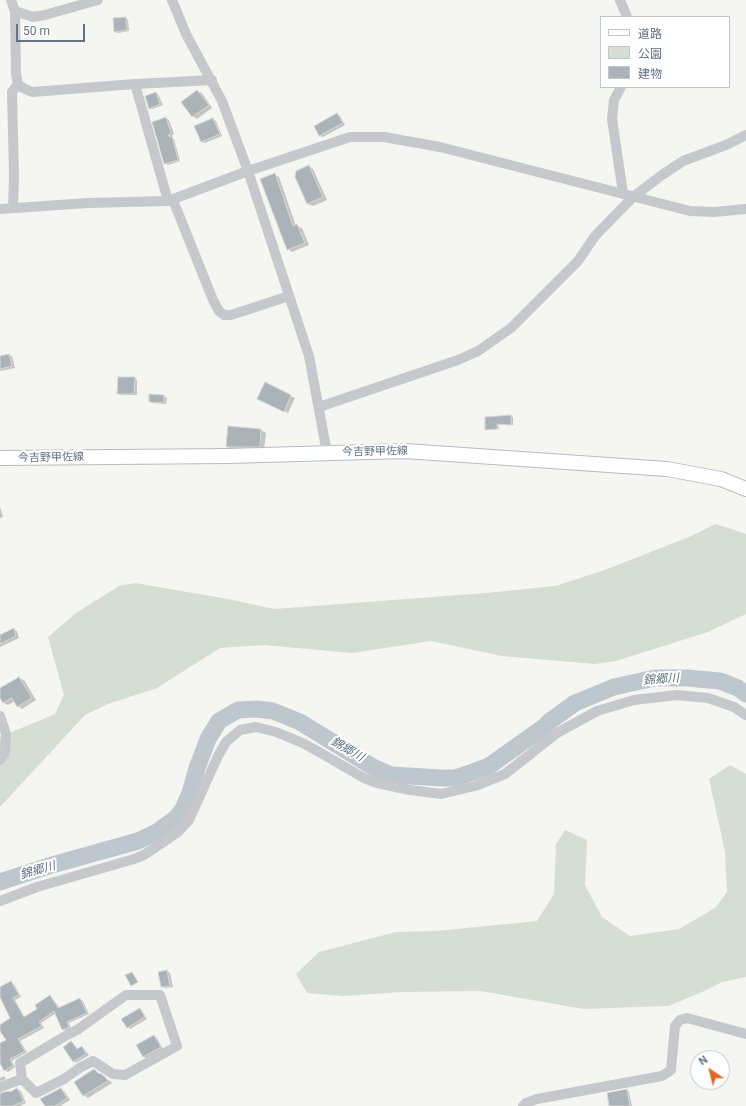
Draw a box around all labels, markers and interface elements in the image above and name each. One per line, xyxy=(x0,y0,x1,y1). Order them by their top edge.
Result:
scale bar xyxy=(18,16,87,42)
legend xyxy=(600,16,730,88)
text: 50 m xyxy=(23,24,50,38)
text: 道路 xyxy=(638,27,662,41)
text: 公園 xyxy=(638,47,662,61)
text: 建物 xyxy=(638,67,662,81)
street label: 今吉野甲佐線 xyxy=(342,445,408,459)
street label: 今吉野甲佐線 xyxy=(18,451,84,465)
water label: 錦郷川 xyxy=(643,672,679,688)
water label: 錦郷川 xyxy=(328,735,366,765)
water label: 錦郷川 xyxy=(19,859,57,883)
north arrow xyxy=(690,1050,730,1090)
text: N xyxy=(696,1053,710,1068)

